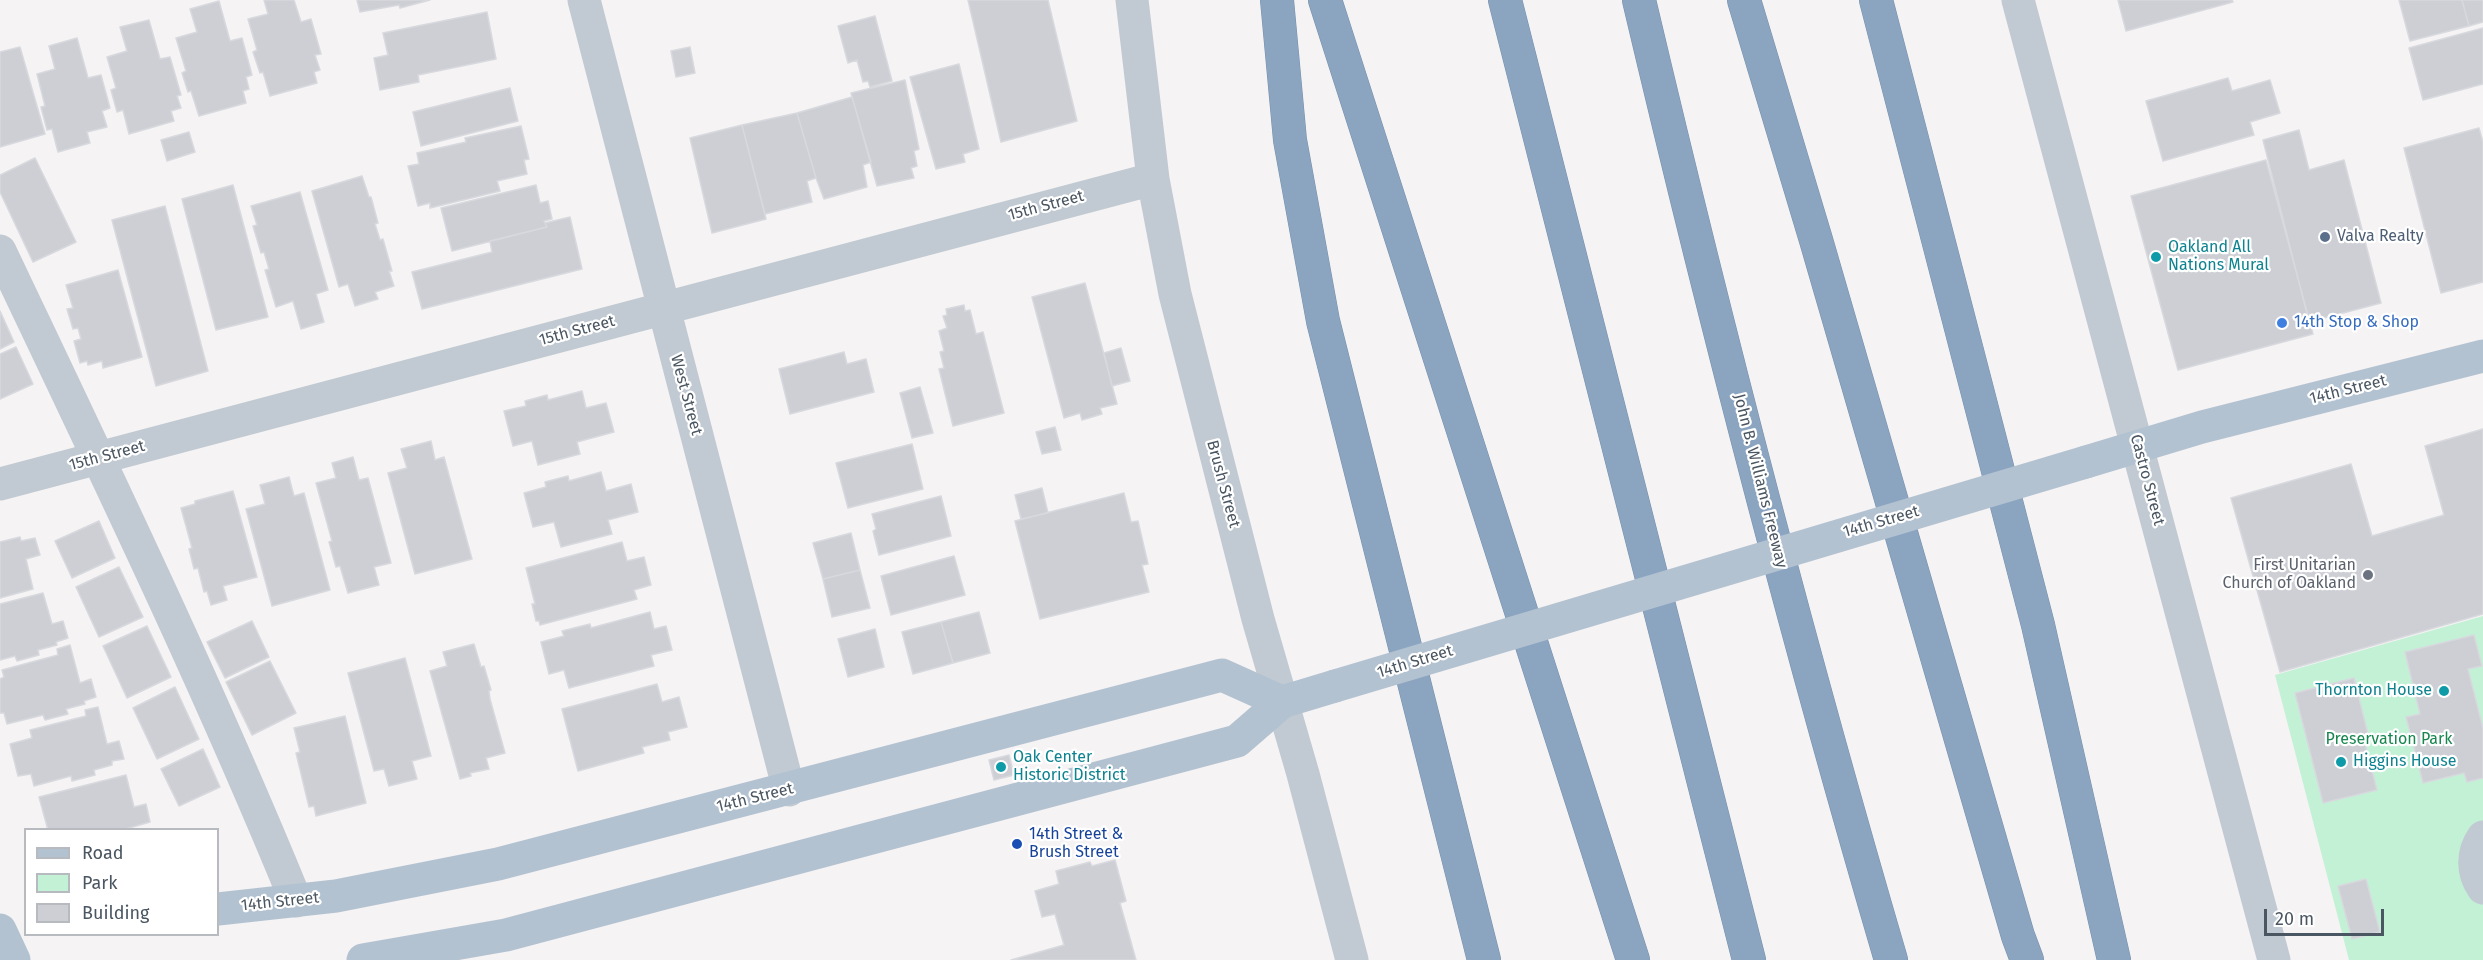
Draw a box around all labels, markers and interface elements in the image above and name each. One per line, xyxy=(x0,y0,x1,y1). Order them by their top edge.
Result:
street label: 15th Street xyxy=(1006,187,1086,225)
place label: Valva Realty xyxy=(2337,227,2424,247)
marker: Valva Realty xyxy=(2318,230,2332,244)
place label: Oakland All Nations Mural xyxy=(2168,238,2269,276)
marker: Oakland All Nations Mural xyxy=(2149,250,2163,264)
street label: 15th Street xyxy=(537,312,617,350)
place label: 14th Stop & Shop xyxy=(2294,313,2419,333)
marker: 14th Stop & Shop xyxy=(2275,316,2289,330)
street label: West Street xyxy=(666,353,706,437)
street label: 14th Street xyxy=(2308,371,2388,409)
street label: John B. Williams Freeway xyxy=(1729,392,1791,570)
street label: Castro Street xyxy=(2126,432,2168,528)
street label: 15th Street xyxy=(67,437,147,475)
street label: Brush Street xyxy=(1202,438,1244,530)
street label: 14th Street xyxy=(1841,502,1921,542)
place label: First Unitarian Church of Oakland xyxy=(2223,556,2356,594)
marker: First Unitarian Church of Oakland xyxy=(2361,568,2375,582)
street label: 14th Street xyxy=(1375,641,1455,683)
place label: Thornton House xyxy=(2315,681,2432,701)
marker: Thornton House xyxy=(2437,684,2451,698)
park label: Preservation Park xyxy=(2326,730,2452,750)
place label: Oak Center Historic District xyxy=(1013,748,1125,786)
place label: Higgins House xyxy=(2353,752,2456,772)
marker: Higgins House xyxy=(2334,755,2348,769)
marker: Oak Center Historic District xyxy=(994,760,1008,774)
street label: 14th Street xyxy=(715,779,795,817)
place label: 14th Street & Brush Street xyxy=(1029,825,1123,863)
legend xyxy=(24,828,219,936)
marker: 14th Street & Brush Street xyxy=(1010,837,1024,851)
text: Road xyxy=(82,842,124,864)
text: Park xyxy=(82,872,117,894)
street label: 14th Street xyxy=(240,888,320,916)
scale bar xyxy=(2267,897,2387,935)
text: Building xyxy=(82,902,149,924)
text: 20 m xyxy=(2275,908,2314,930)

